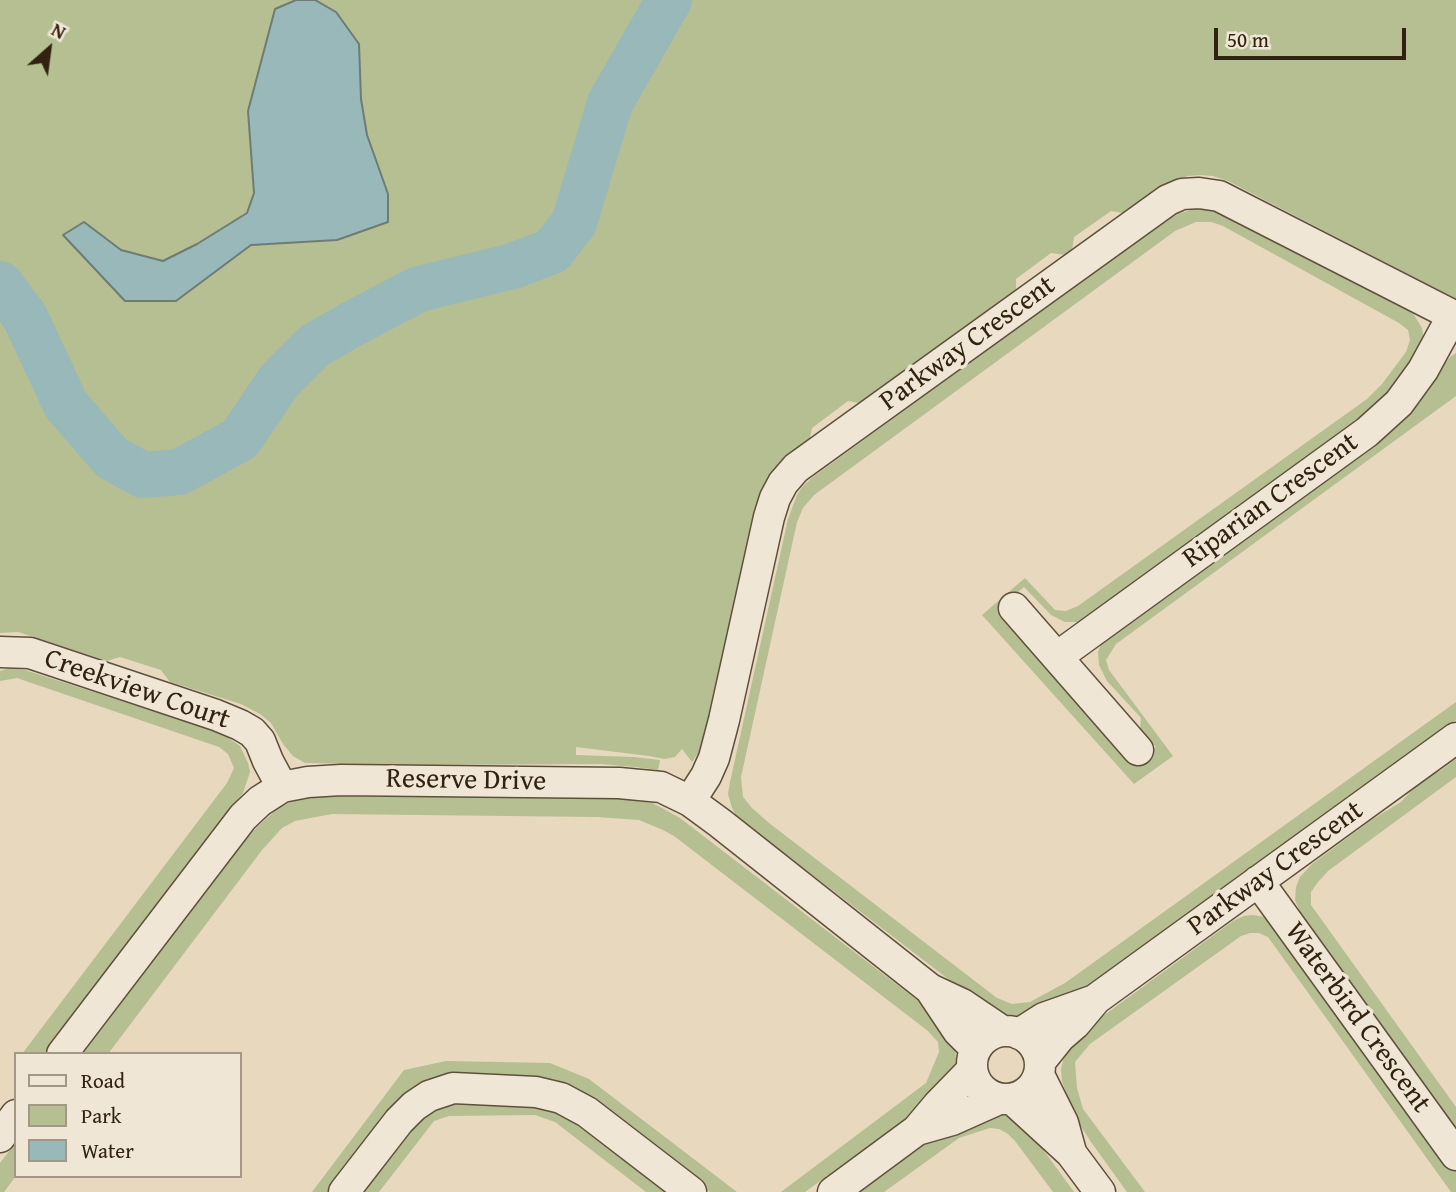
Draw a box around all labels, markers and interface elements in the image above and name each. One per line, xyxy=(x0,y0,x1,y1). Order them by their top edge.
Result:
north arrow xyxy=(14,14,84,84)
scale bar xyxy=(1218,14,1410,58)
text: N xyxy=(47,15,71,46)
text: 50 m xyxy=(1227,24,1269,55)
street label: Parkway Crescent xyxy=(874,269,1062,419)
street label: Riparian Crescent xyxy=(1177,426,1365,576)
street label: Creekview Court xyxy=(40,643,234,737)
street label: Reserve Drive xyxy=(385,763,547,799)
street label: Parkway Crescent xyxy=(1182,794,1370,944)
street label: Waterbird Crescent xyxy=(1277,916,1437,1120)
legend xyxy=(14,1052,242,1178)
text: Road xyxy=(81,1065,125,1096)
text: Park xyxy=(81,1100,122,1131)
text: Water xyxy=(81,1135,134,1166)

